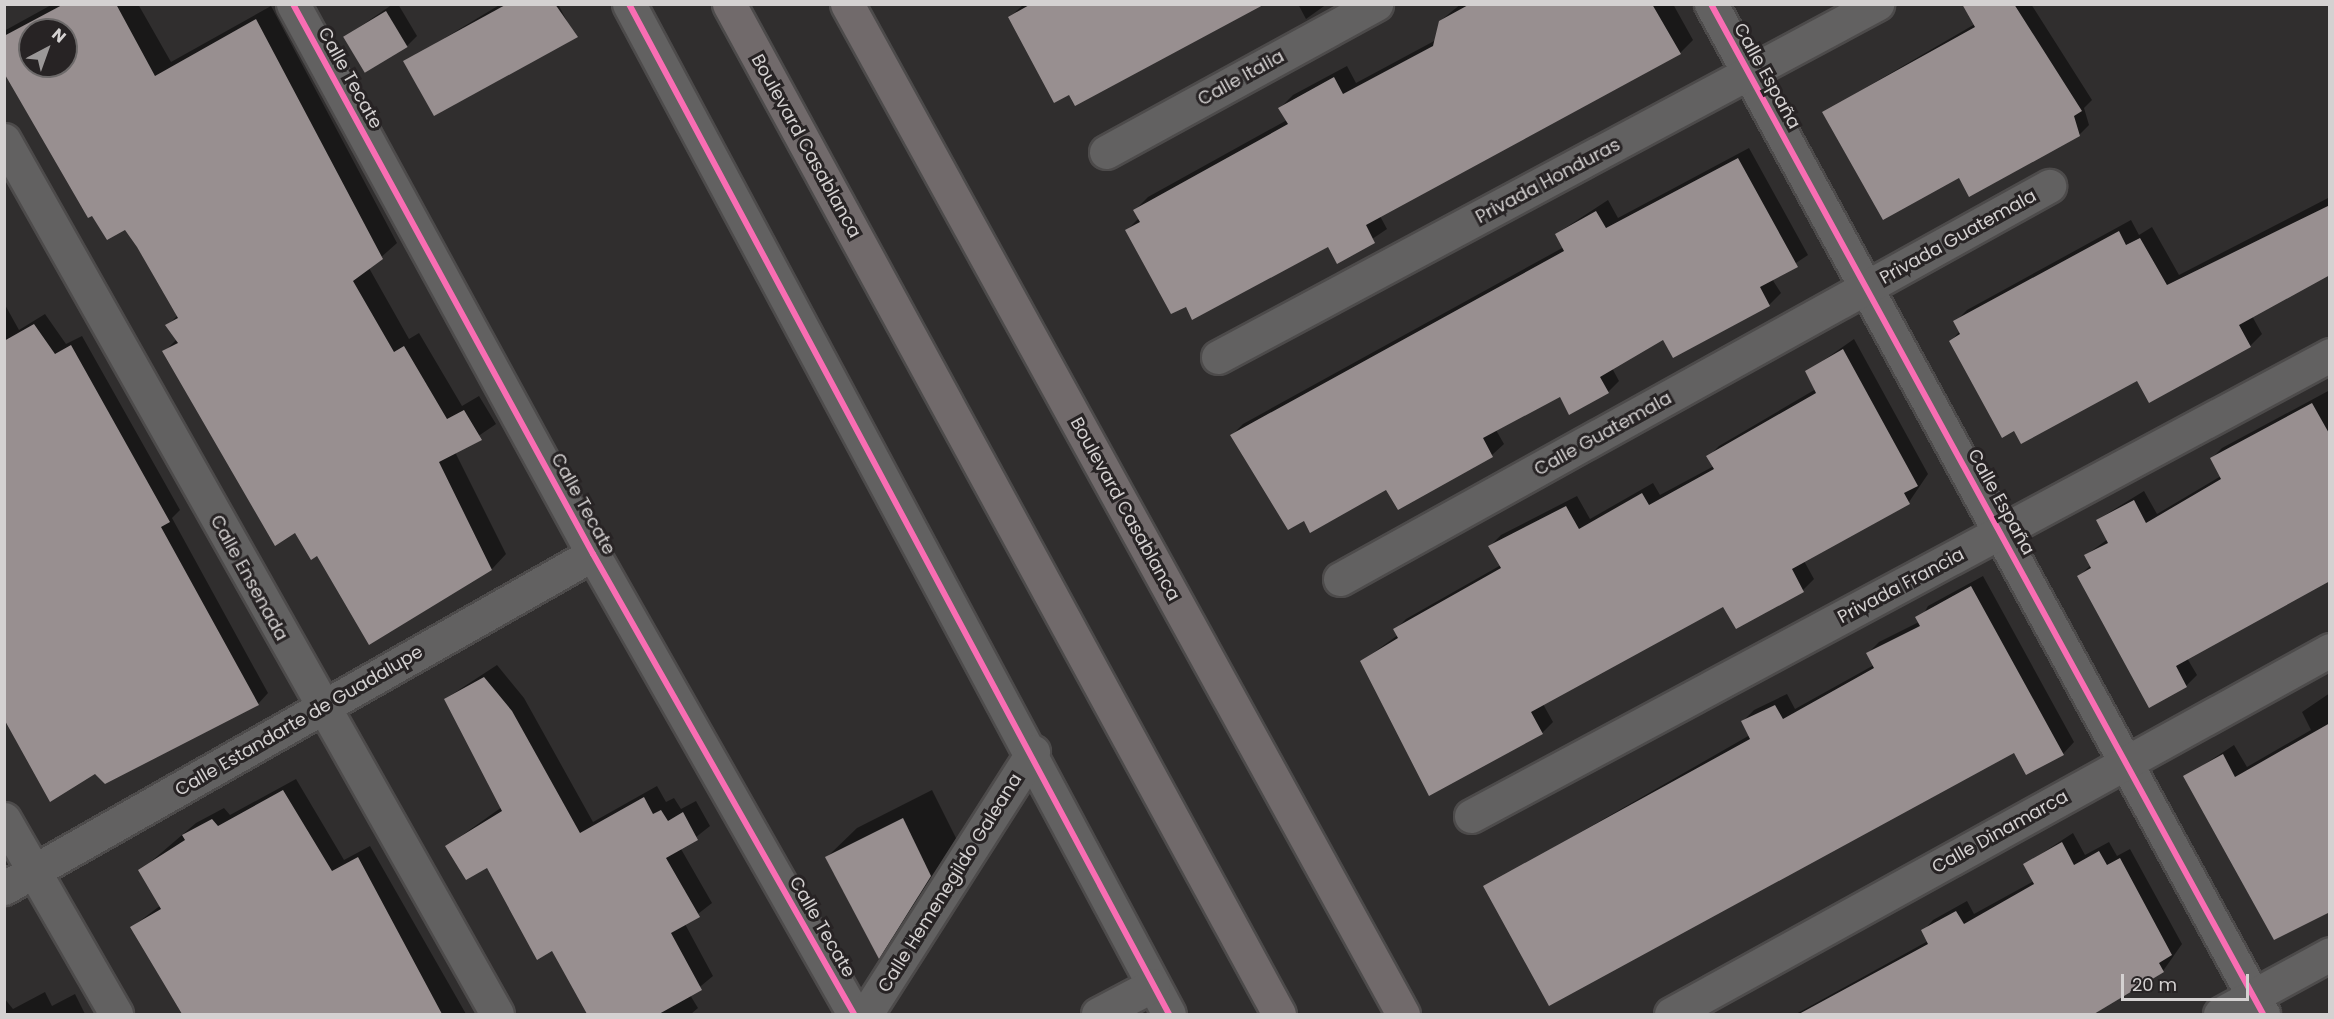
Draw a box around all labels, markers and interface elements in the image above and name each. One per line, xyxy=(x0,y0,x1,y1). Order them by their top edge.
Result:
north arrow xyxy=(18,18,78,78)
street label: Calle España xyxy=(1729,19,1805,133)
text: N xyxy=(47,23,71,48)
street label: Calle Tecate xyxy=(313,24,387,132)
street label: Calle Italia xyxy=(1194,46,1288,110)
street label: Boulevard Casablanca xyxy=(746,50,866,242)
street label: Privada Honduras xyxy=(1472,134,1624,228)
street label: Privada Guatemala xyxy=(1876,185,2040,289)
street label: Calle Guatemala xyxy=(1531,387,1675,481)
street label: Boulevard Casablanca xyxy=(1065,413,1185,605)
street label: Calle España xyxy=(1963,445,2039,559)
street label: Calle Tecate xyxy=(546,450,620,558)
street label: Calle Ensenada xyxy=(206,511,292,645)
street label: Privada Francia xyxy=(1834,544,1968,628)
street label: Calle Estandarte de Guadalupe xyxy=(171,641,427,801)
street label: Calle Hemenegildo Galeana xyxy=(874,770,1026,996)
street label: Calle Dinamarca xyxy=(1928,786,2072,878)
street label: Calle Tecate xyxy=(784,873,860,981)
scale bar xyxy=(2124,962,2252,1000)
text: 20 m xyxy=(2132,972,2177,997)

